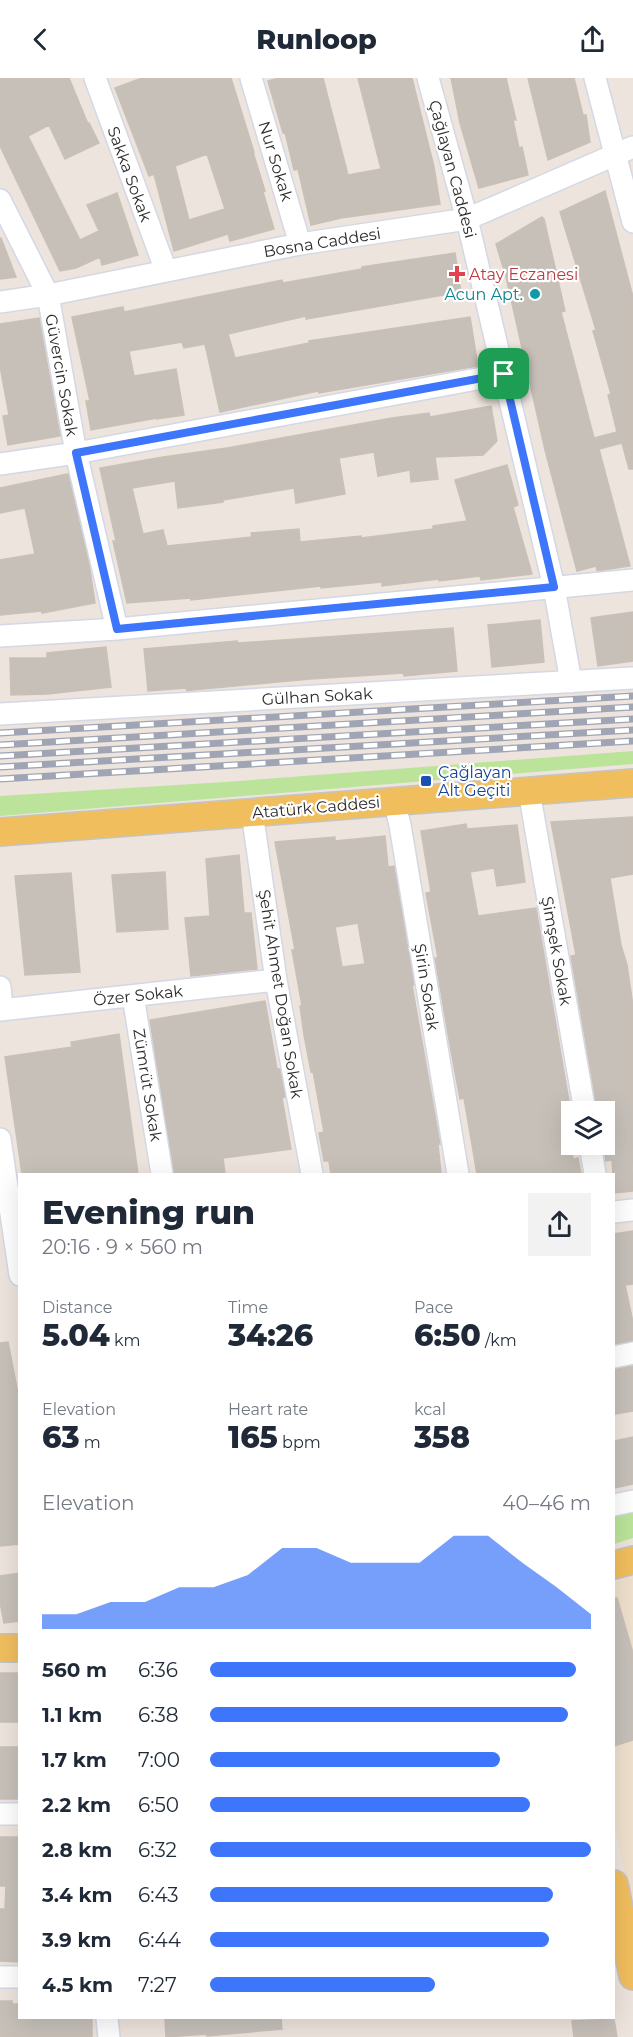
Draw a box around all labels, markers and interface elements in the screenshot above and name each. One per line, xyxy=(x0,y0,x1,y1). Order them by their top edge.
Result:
icon: back xyxy=(24,23,57,56)
text: Runloop xyxy=(256,23,377,56)
icon: share xyxy=(576,23,609,56)
street label: Çağlayan Caddesi xyxy=(425,98,480,240)
street label: Nur Sokak xyxy=(254,119,297,204)
street label: Sakka Sokak xyxy=(103,124,156,225)
street label: Bosna Caddesi xyxy=(262,224,382,261)
place label: Atay Eczanesi xyxy=(469,265,578,284)
marker: Atay Eczanesi xyxy=(450,267,464,281)
place label: Acun Apt. xyxy=(444,285,523,304)
marker: Acun Apt. xyxy=(528,287,542,301)
street label: Güvercin Sokak xyxy=(41,312,82,438)
pin xyxy=(478,348,529,399)
icon: arrive xyxy=(487,357,520,390)
street label: Gülhan Sokak xyxy=(261,684,373,709)
place label: Çağlayan Alt Geçiti xyxy=(438,763,512,800)
marker: Çağlayan Alt Geçiti xyxy=(419,774,433,788)
street label: Atatürk Caddesi xyxy=(251,792,381,823)
street label: Şehit Ahmet Doğan Sokak xyxy=(255,888,307,1101)
street label: Şimşek Sokak xyxy=(538,895,576,1008)
street label: Şirin Sokak xyxy=(410,942,443,1032)
street label: Özer Sokak xyxy=(92,980,184,1010)
street label: Zümrüt Sokak xyxy=(129,1027,166,1143)
map controls xyxy=(561,1101,615,1155)
button: layers xyxy=(561,1101,615,1155)
text: Evening run xyxy=(42,1192,255,1232)
button: share xyxy=(528,1193,591,1256)
text: 20:16 · 9 × 560 m xyxy=(42,1235,203,1259)
text: Distance xyxy=(42,1298,112,1317)
text: Time xyxy=(228,1298,268,1317)
text: Pace xyxy=(414,1298,453,1317)
text: 5.04 xyxy=(42,1317,110,1354)
text: 34:26 xyxy=(228,1317,313,1354)
text: 6:50 xyxy=(414,1317,481,1354)
text: km xyxy=(110,1331,140,1350)
text: /km xyxy=(481,1331,517,1350)
text: Elevation xyxy=(42,1400,116,1419)
text: Heart rate xyxy=(228,1400,308,1419)
text: kcal xyxy=(414,1400,446,1419)
text: 63 xyxy=(42,1419,80,1456)
text: 165 xyxy=(228,1419,278,1456)
text: 358 xyxy=(414,1419,470,1456)
text: m xyxy=(80,1433,101,1452)
text: bpm xyxy=(278,1433,321,1452)
text: Elevation xyxy=(42,1491,134,1515)
text: 40–46 m xyxy=(502,1491,591,1515)
text: 560 m xyxy=(42,1658,107,1682)
text: 6:36 xyxy=(138,1658,178,1682)
text: 1.1 km xyxy=(42,1703,102,1727)
text: 6:38 xyxy=(138,1703,178,1727)
text: 1.7 km xyxy=(42,1748,107,1772)
text: 7:00 xyxy=(138,1748,180,1772)
text: 2.2 km xyxy=(42,1793,111,1817)
text: 6:50 xyxy=(138,1793,179,1817)
text: 2.8 km xyxy=(42,1838,112,1862)
text: 6:32 xyxy=(138,1838,177,1862)
text: 3.4 km xyxy=(42,1883,113,1907)
text: 6:43 xyxy=(138,1883,179,1907)
text: 3.9 km xyxy=(42,1928,112,1952)
text: 6:44 xyxy=(138,1928,181,1952)
text: 4.5 km xyxy=(42,1973,113,1997)
text: 7:27 xyxy=(138,1973,177,1997)

